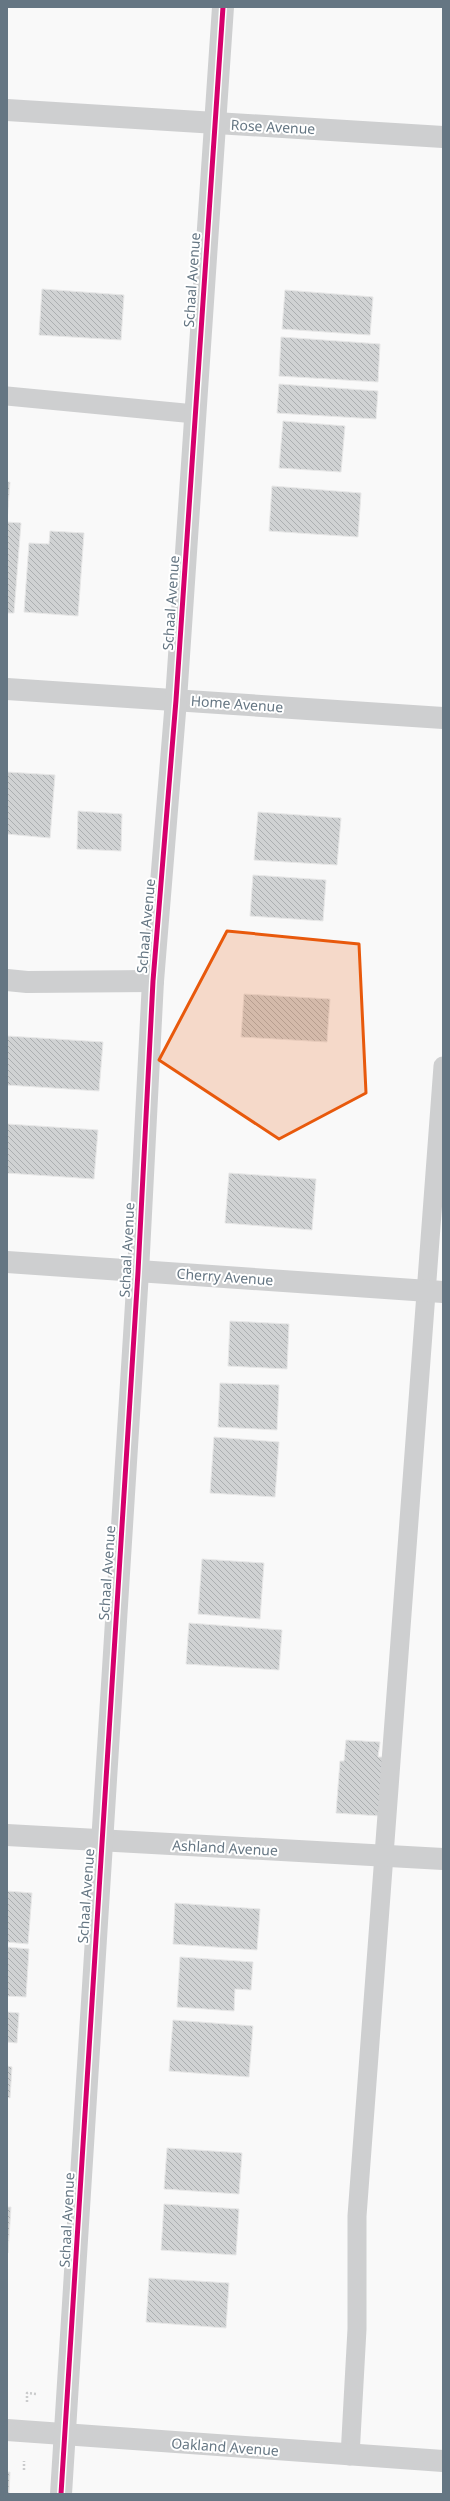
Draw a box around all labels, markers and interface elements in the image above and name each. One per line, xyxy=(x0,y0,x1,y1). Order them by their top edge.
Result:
street label: Rose Avenue xyxy=(230,115,316,138)
street label: Schaal Avenue xyxy=(179,232,204,328)
street label: Schaal Avenue xyxy=(158,555,183,651)
street label: Home Avenue xyxy=(190,691,284,716)
street label: Schaal Avenue xyxy=(132,878,159,974)
street label: Schaal Avenue xyxy=(115,1202,138,1298)
street label: Cherry Avenue xyxy=(176,1264,274,1289)
street label: Schaal Avenue xyxy=(94,1525,119,1621)
street label: Ashland Avenue xyxy=(172,1835,278,1860)
street label: Schaal Avenue xyxy=(73,1848,98,1944)
street label: Schaal Avenue xyxy=(55,2172,78,2268)
street label: Oakland Avenue xyxy=(171,2433,280,2460)

